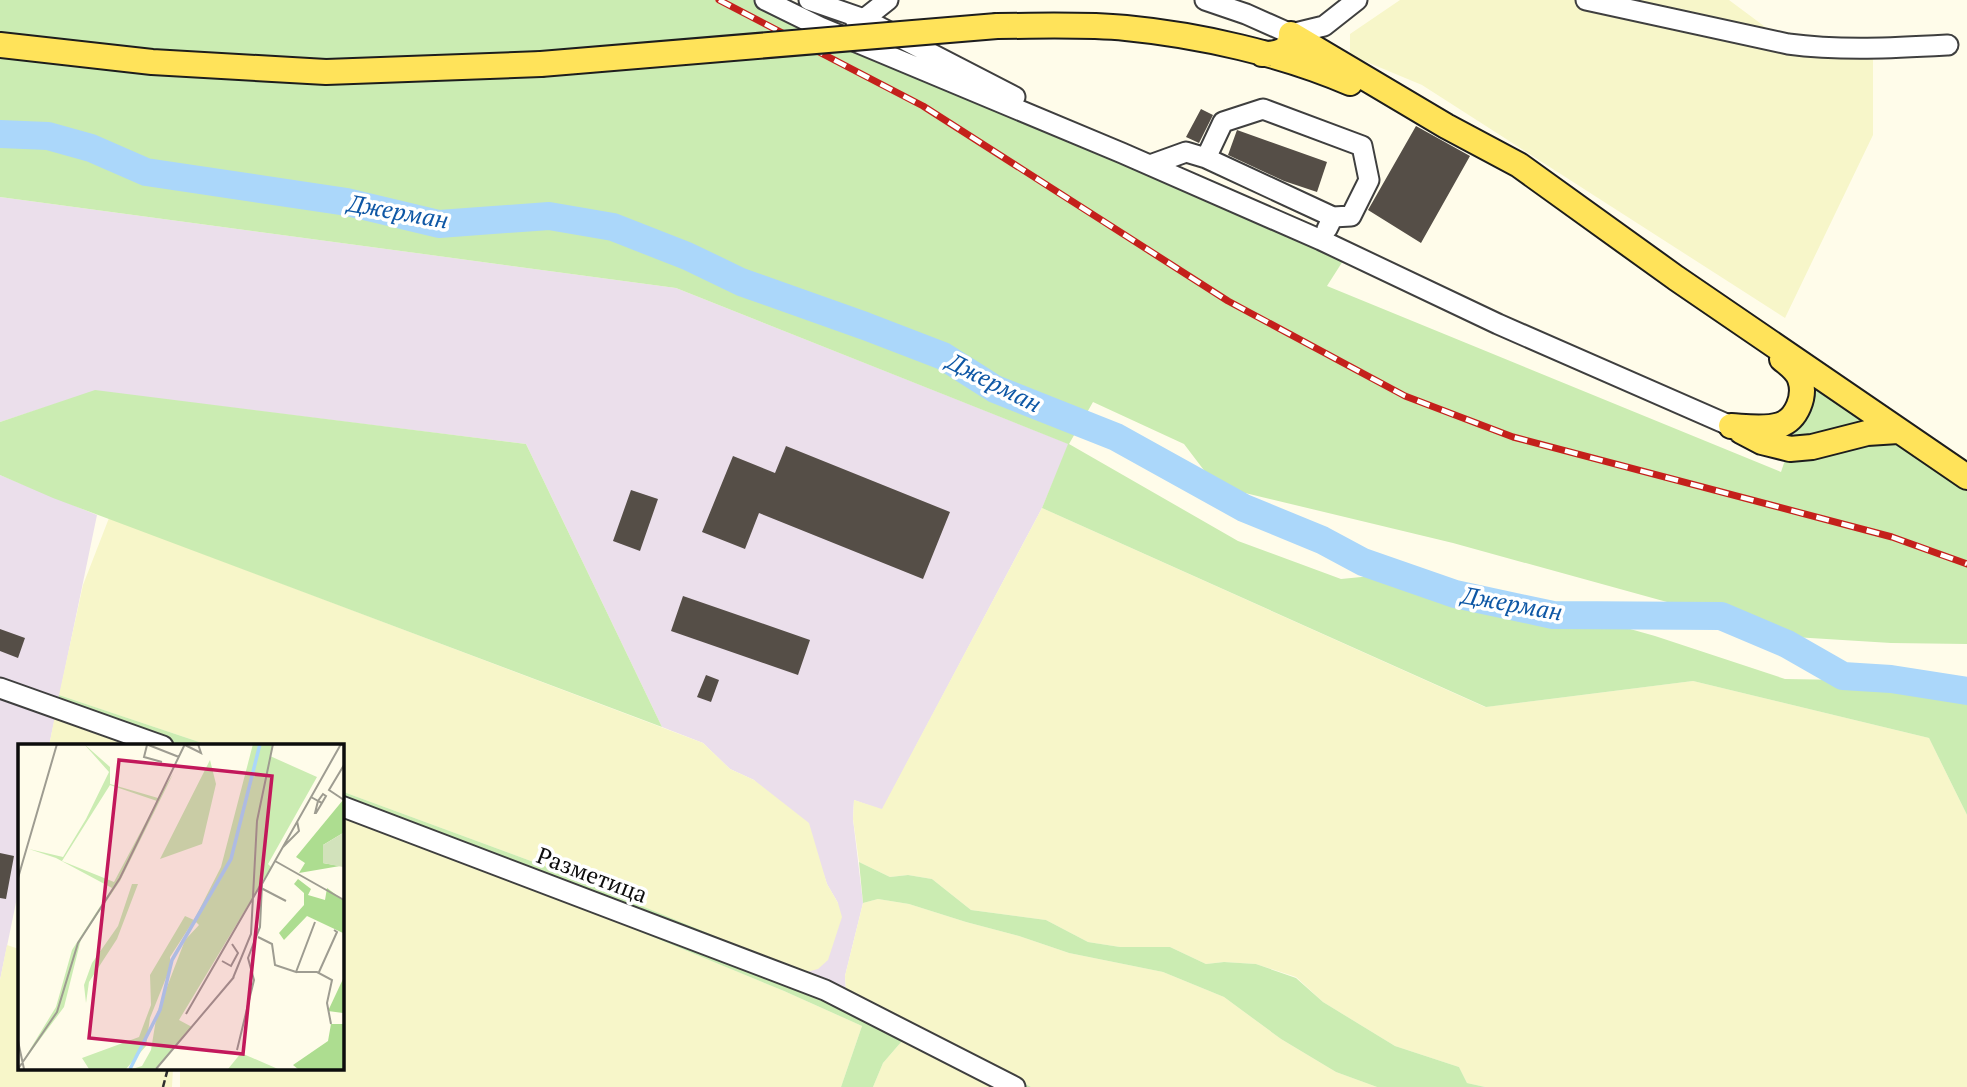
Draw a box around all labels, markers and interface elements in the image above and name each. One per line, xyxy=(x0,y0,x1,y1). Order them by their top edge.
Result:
water label: Джерман xyxy=(343,186,451,236)
water label: Джерман xyxy=(940,344,1047,419)
water label: Джерман xyxy=(1457,578,1565,628)
inset map xyxy=(18,744,343,1070)
street label: Разметица xyxy=(533,839,652,910)

